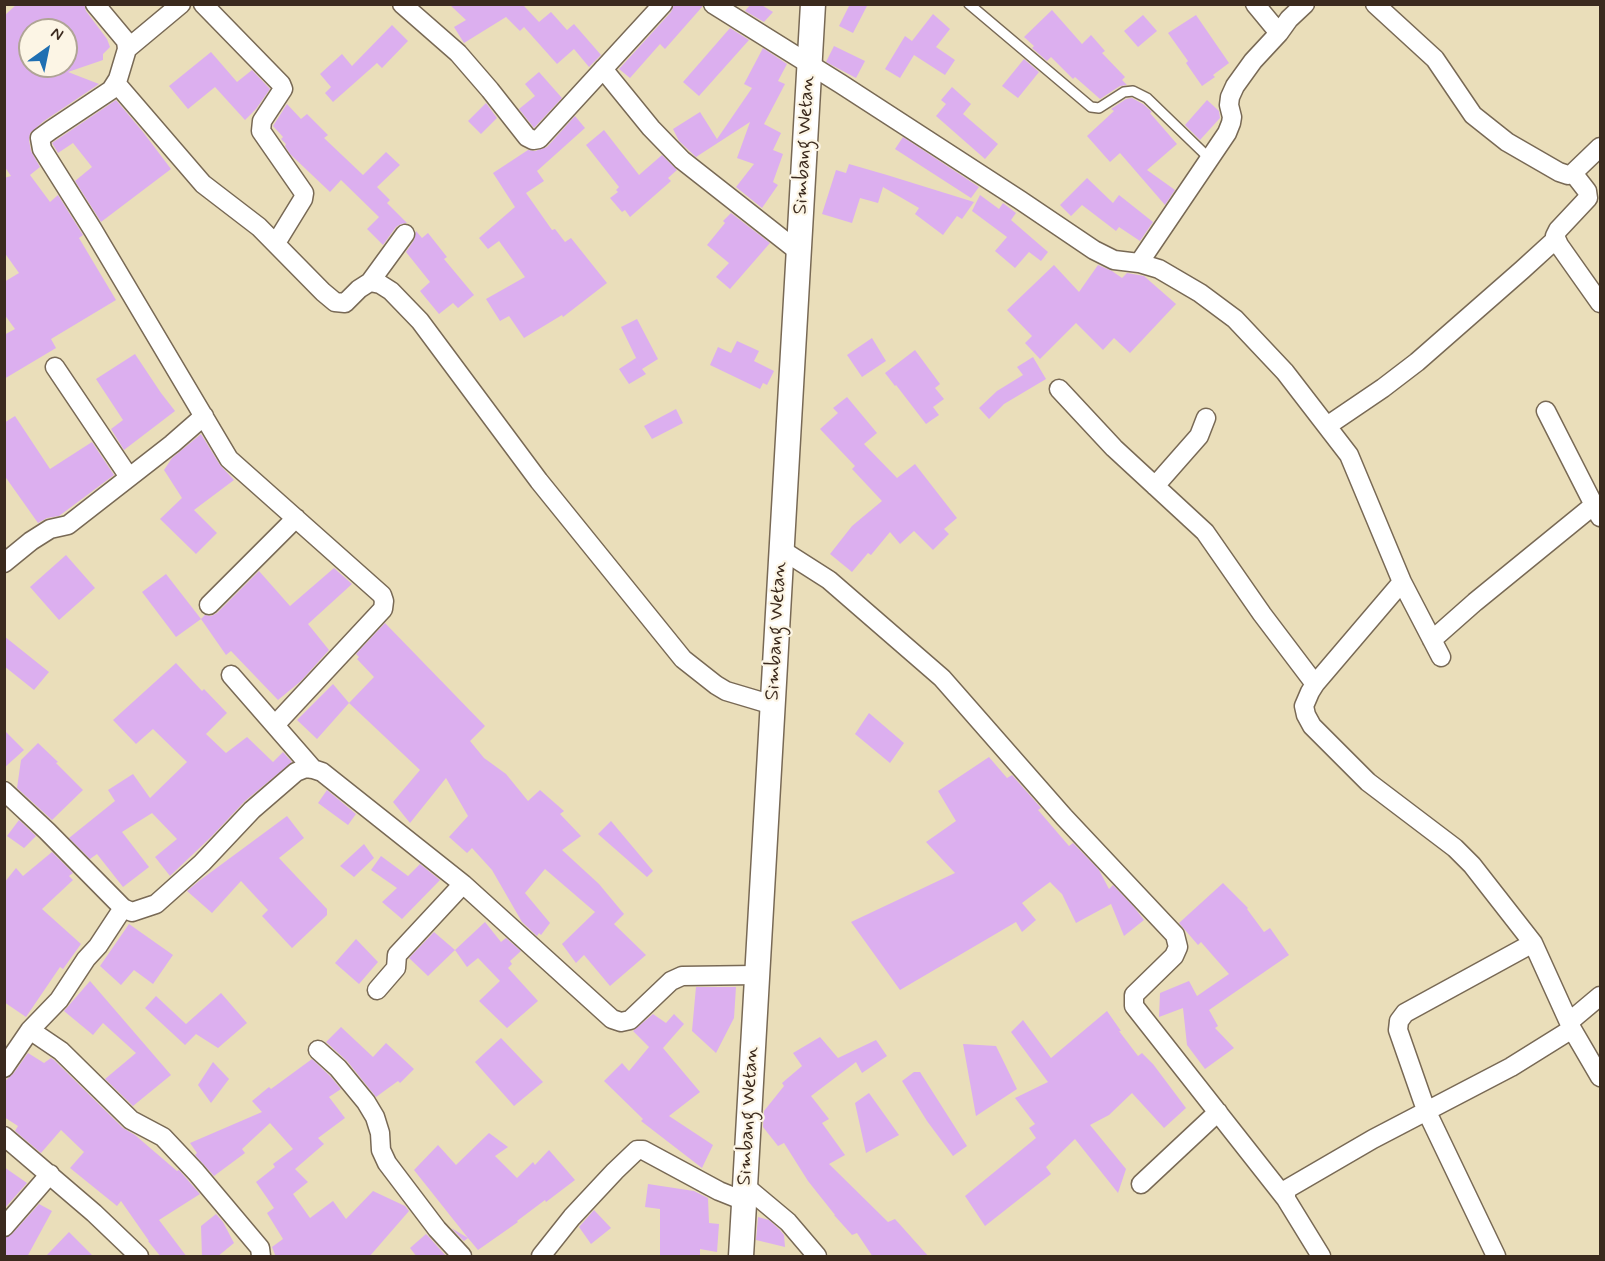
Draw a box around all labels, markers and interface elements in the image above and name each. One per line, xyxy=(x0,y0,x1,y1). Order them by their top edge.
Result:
north arrow xyxy=(18,18,78,78)
text: N xyxy=(47,22,67,46)
street label: Simbang Wetan xyxy=(789,75,821,215)
street label: Simbang Wetan xyxy=(761,561,793,701)
street label: Simbang Wetan xyxy=(733,1046,765,1186)

